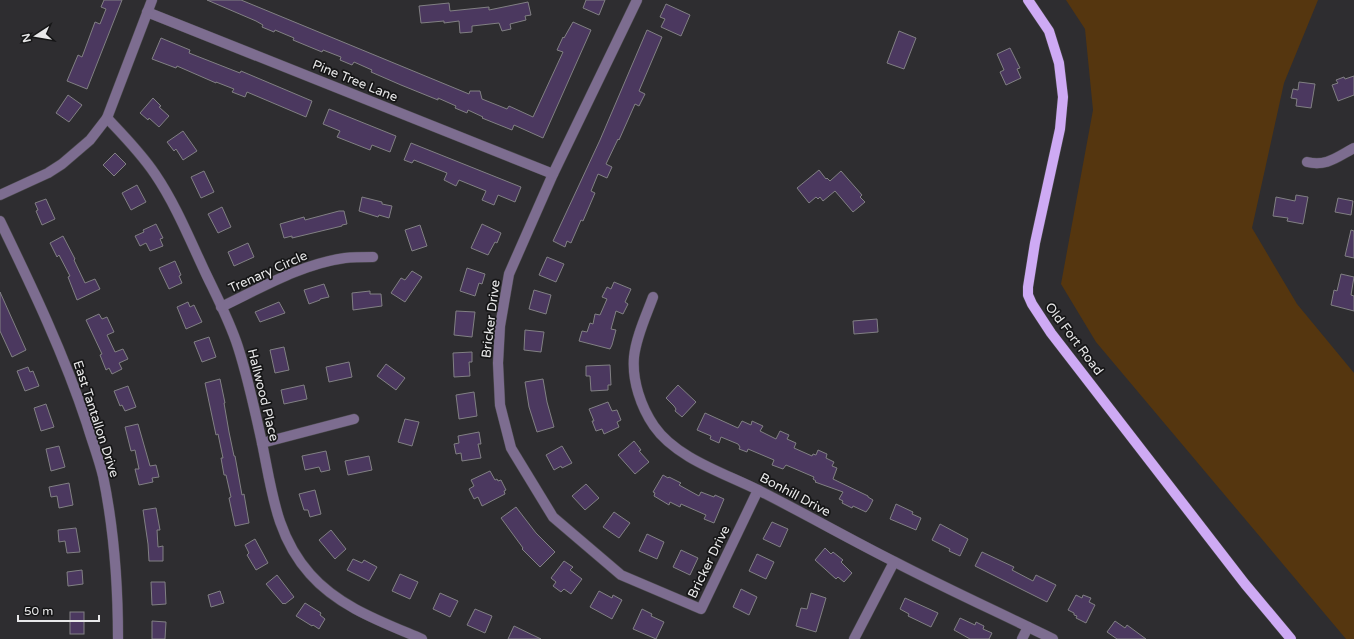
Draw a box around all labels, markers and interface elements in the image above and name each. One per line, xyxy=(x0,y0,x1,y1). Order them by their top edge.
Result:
north arrow xyxy=(16,16,56,56)
text: N xyxy=(19,32,34,44)
street label: Pine Tree Lane xyxy=(310,57,400,105)
street label: Trenary Circle xyxy=(226,248,310,296)
street label: Bricker Drive xyxy=(478,279,504,359)
street label: Old Fort Road xyxy=(1042,300,1106,378)
street label: Hallwood Place xyxy=(244,347,282,443)
street label: East Tantallon Drive xyxy=(70,359,122,479)
street label: Bonhill Drive xyxy=(757,470,833,520)
street label: Bricker Drive xyxy=(685,523,733,601)
scale bar xyxy=(18,597,99,623)
text: 50 m xyxy=(24,604,53,618)

